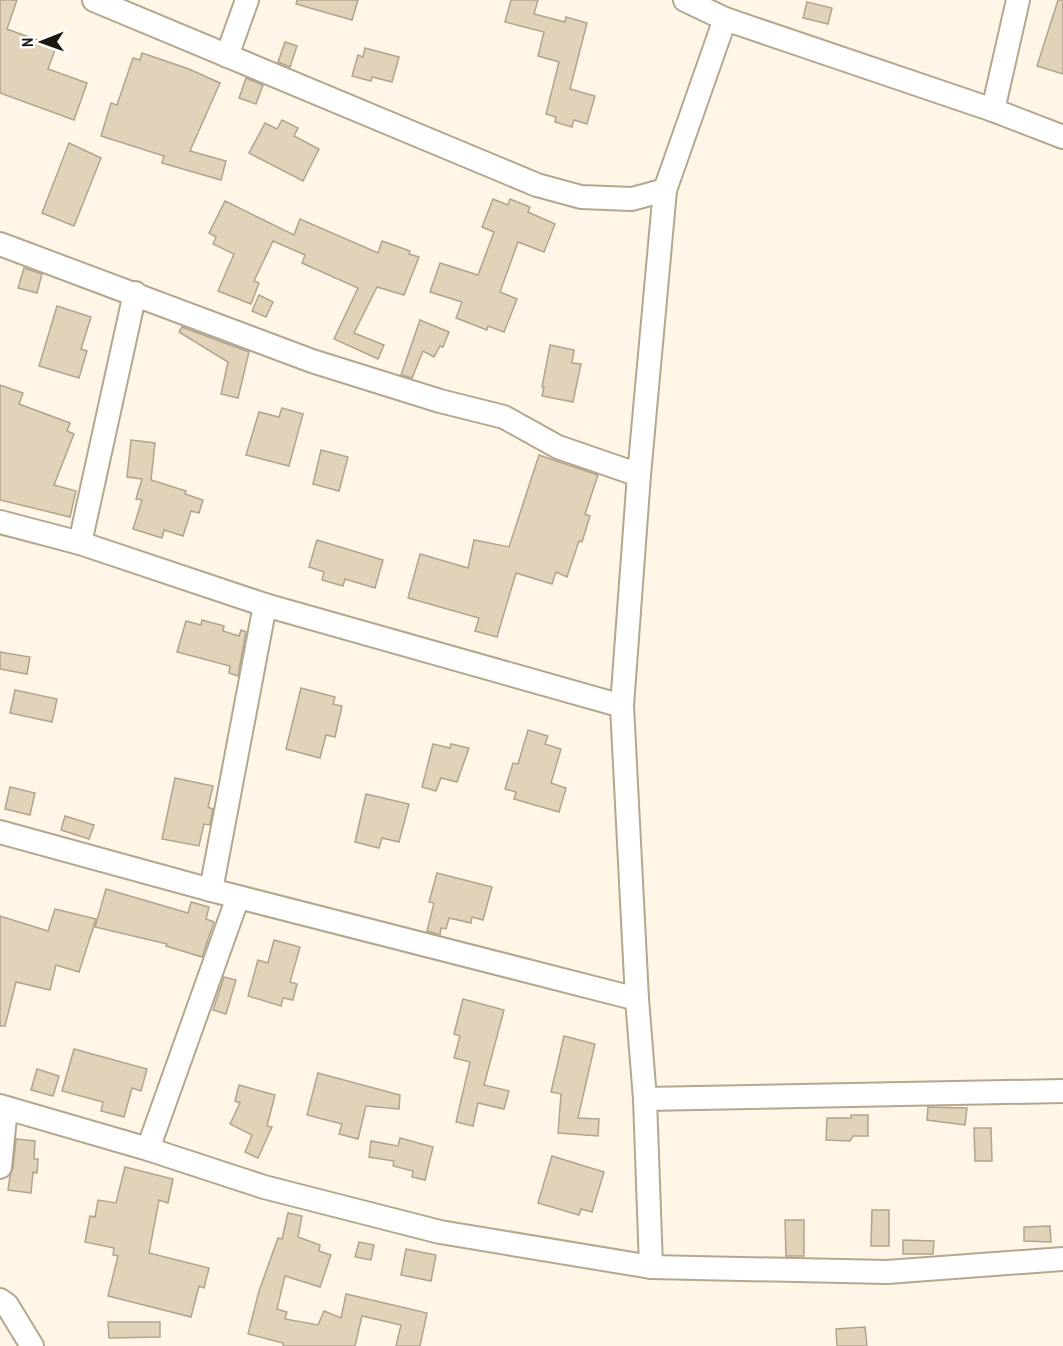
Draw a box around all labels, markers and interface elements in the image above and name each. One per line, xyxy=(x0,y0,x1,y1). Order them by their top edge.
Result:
north arrow xyxy=(12,12,72,72)
text: N xyxy=(16,37,38,47)

